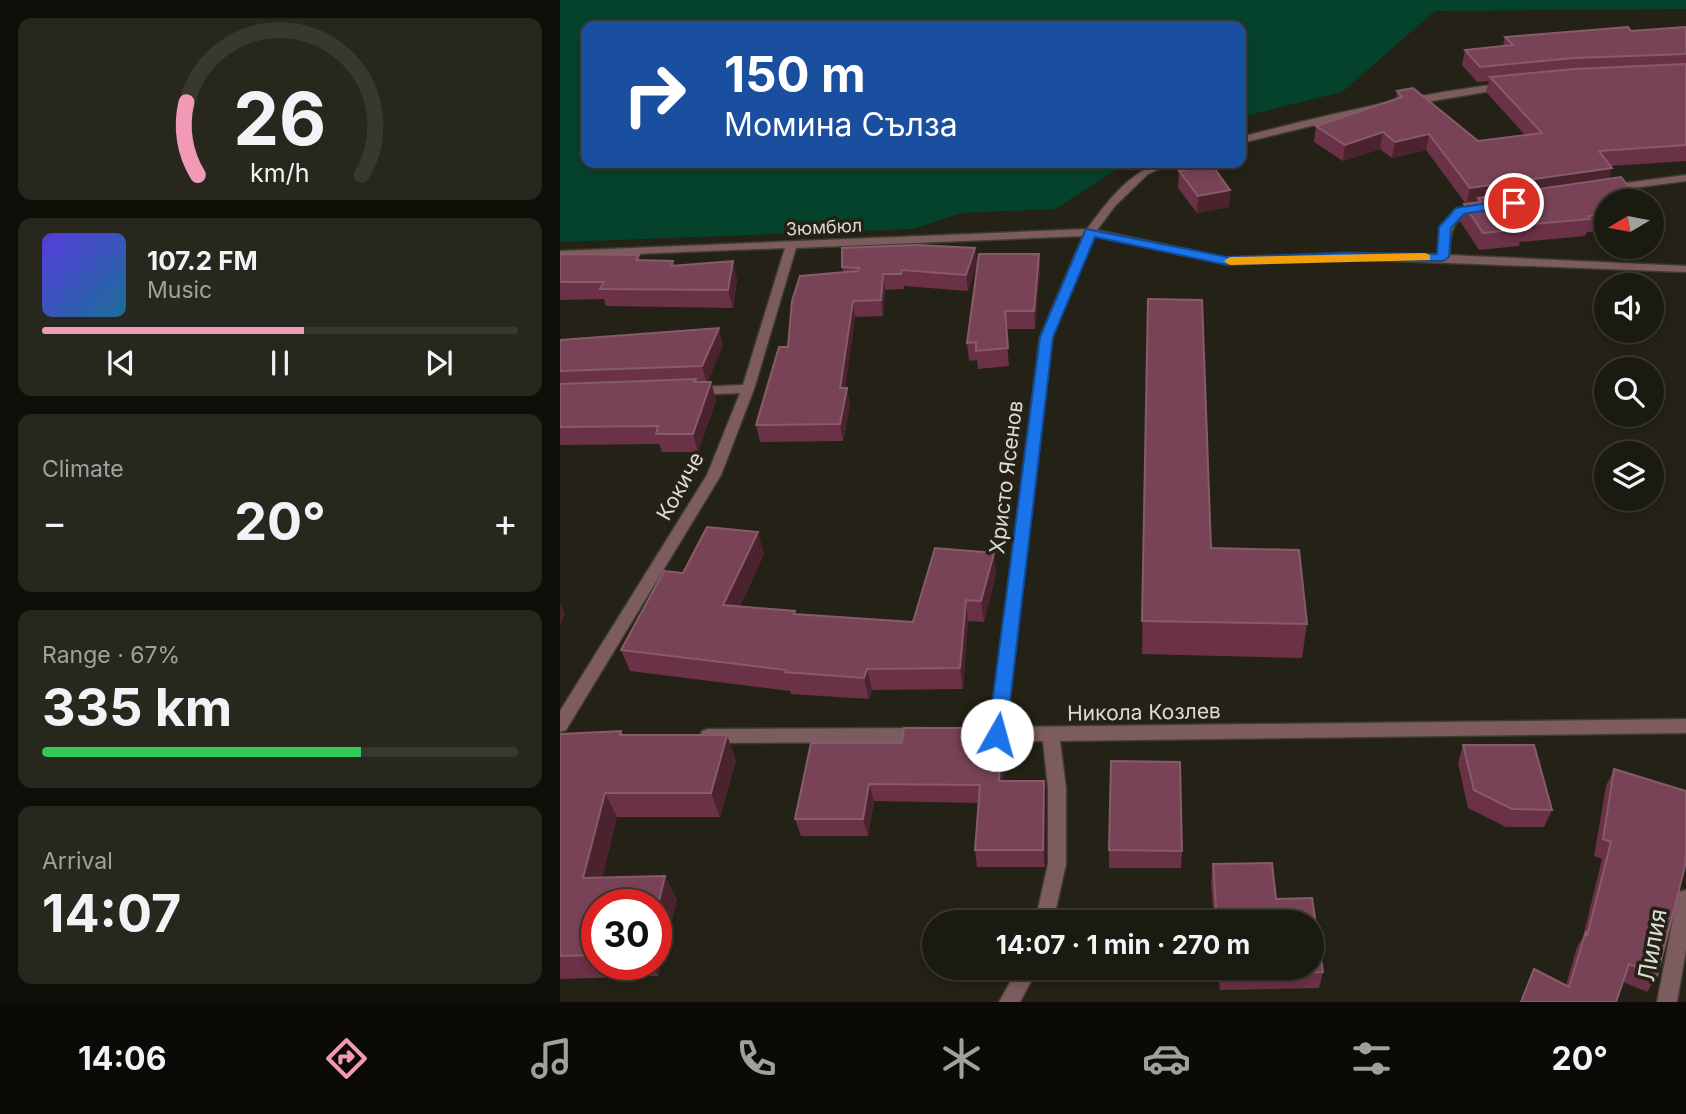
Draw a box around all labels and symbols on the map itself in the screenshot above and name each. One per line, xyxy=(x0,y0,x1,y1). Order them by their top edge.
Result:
pin xyxy=(1484,173,1544,233)
north arrow xyxy=(1594,189,1664,259)
street label: Зюмбюл xyxy=(785,215,863,239)
street label: Христо Ясенов xyxy=(984,399,1028,555)
street label: Кокиче xyxy=(651,448,709,524)
position arrow xyxy=(960,698,1034,772)
street label: Никола Козлев xyxy=(1067,698,1221,726)
speed limit sign: 30 xyxy=(581,889,672,980)
street label: Лилия xyxy=(1631,906,1673,984)

